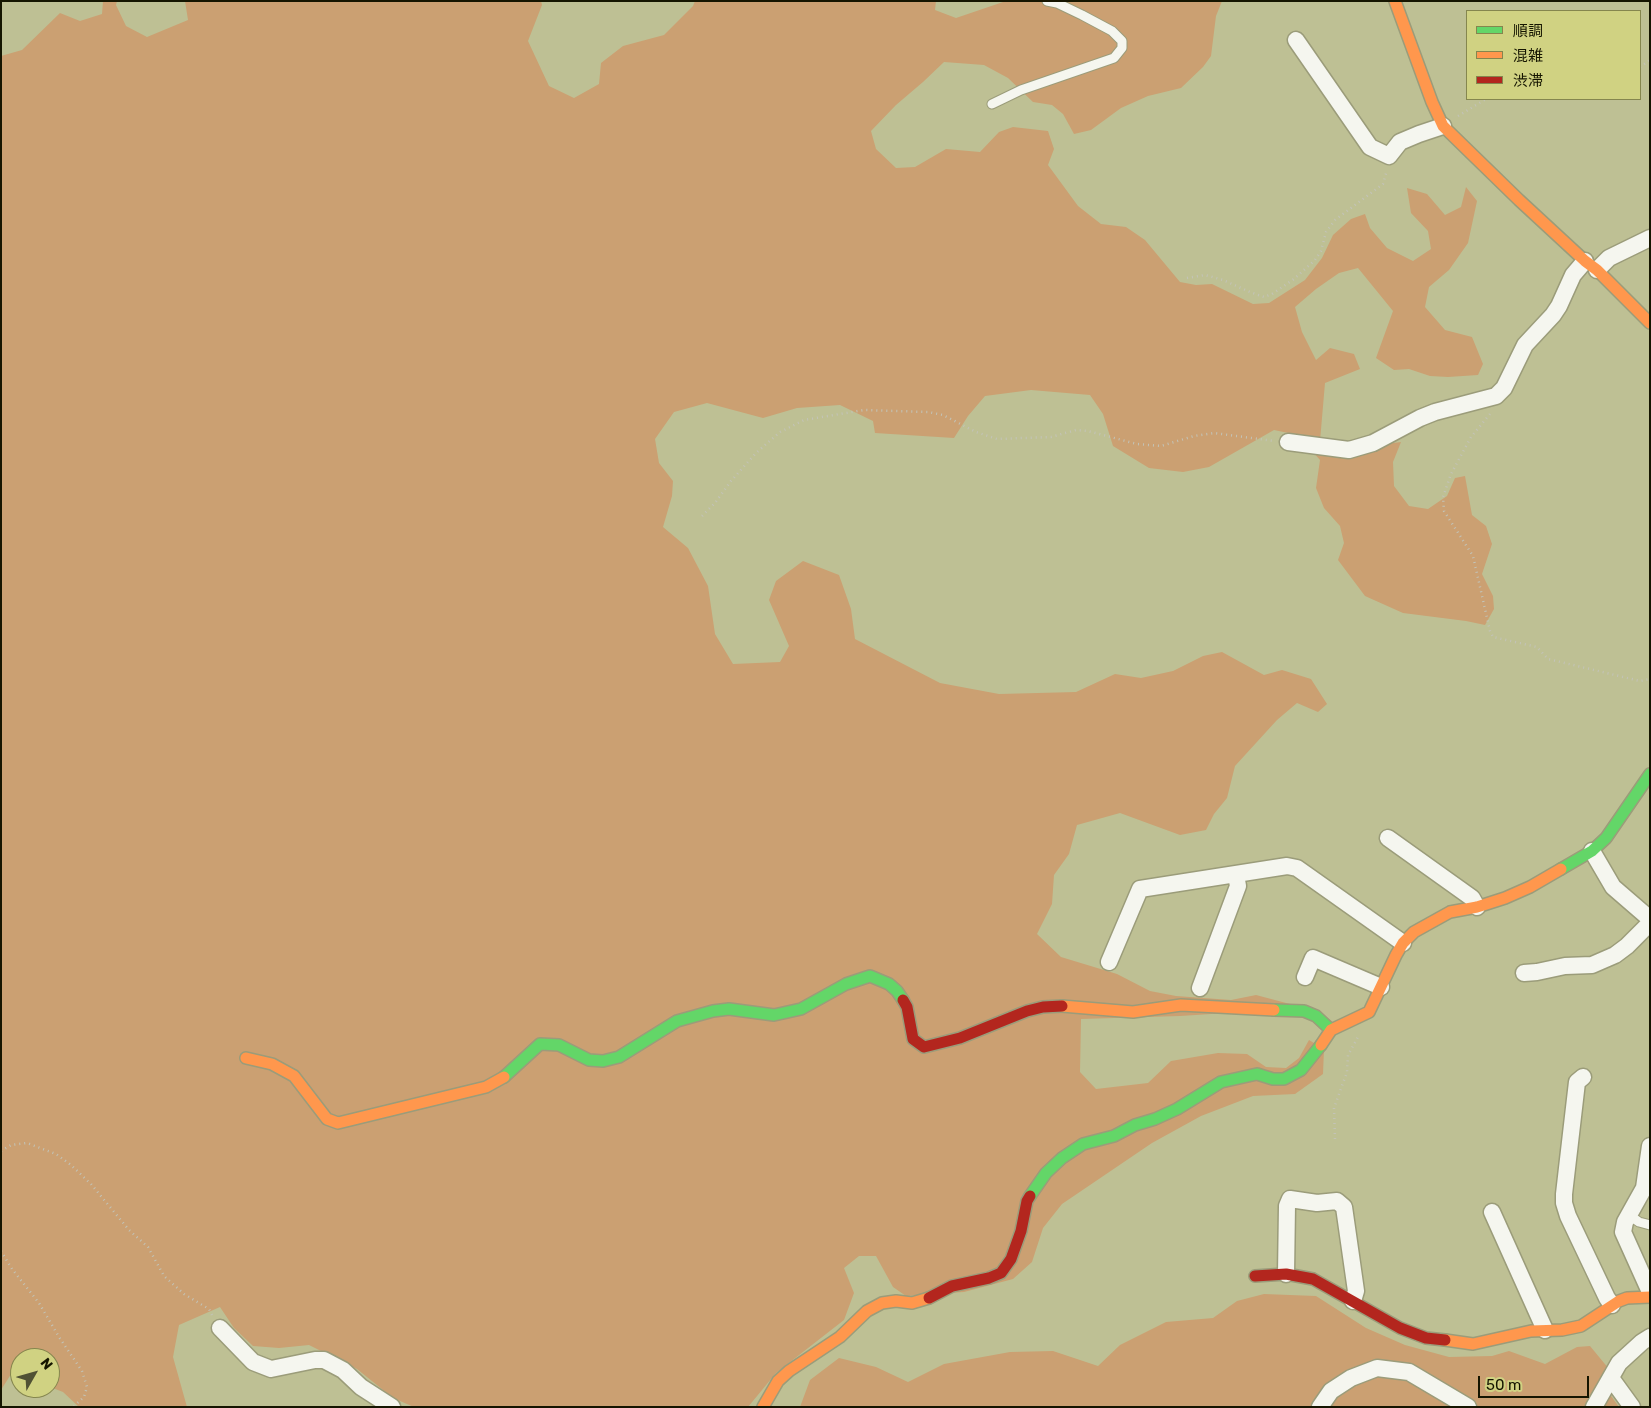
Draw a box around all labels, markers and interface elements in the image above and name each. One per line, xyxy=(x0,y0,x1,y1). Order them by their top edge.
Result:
legend xyxy=(1466,10,1641,100)
text: 順調 xyxy=(1513,22,1543,40)
text: 混雑 xyxy=(1513,47,1543,65)
text: 渋滞 xyxy=(1513,72,1543,90)
north arrow xyxy=(10,1348,60,1398)
text: N xyxy=(37,1355,56,1373)
scale bar xyxy=(1481,1366,1592,1398)
text: 50 m xyxy=(1486,1376,1521,1394)

